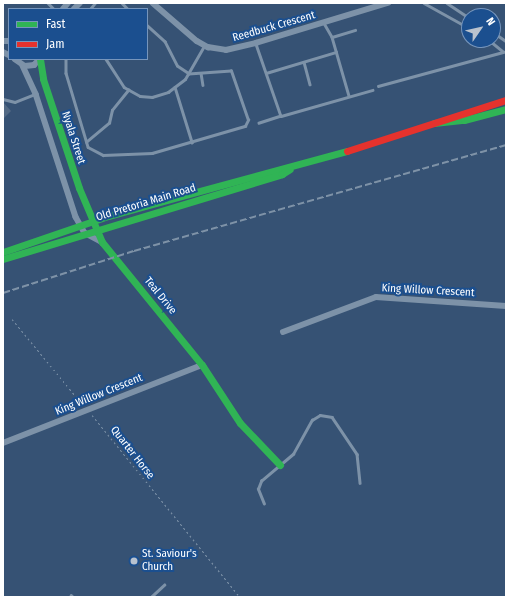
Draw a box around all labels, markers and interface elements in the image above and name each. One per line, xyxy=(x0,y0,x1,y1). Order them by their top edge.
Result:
legend xyxy=(8,8,148,60)
north arrow xyxy=(461,8,501,48)
street label: Reedbuck Crescent xyxy=(231,9,317,45)
text: N xyxy=(483,15,498,28)
text: Fast xyxy=(46,17,65,31)
text: Jam xyxy=(46,37,64,51)
street label: Nyala Street xyxy=(58,110,88,166)
street label: Old Pretoria Main Road xyxy=(94,182,198,224)
street label: Teal Drive xyxy=(141,275,179,317)
street label: King Willow Crescent xyxy=(381,282,475,300)
street label: King Willow Crescent xyxy=(53,371,145,419)
street label: Quarter Horse xyxy=(107,424,157,482)
place label: St. Saviour's Church xyxy=(142,548,197,574)
marker: St. Saviour's Church xyxy=(129,556,139,566)

